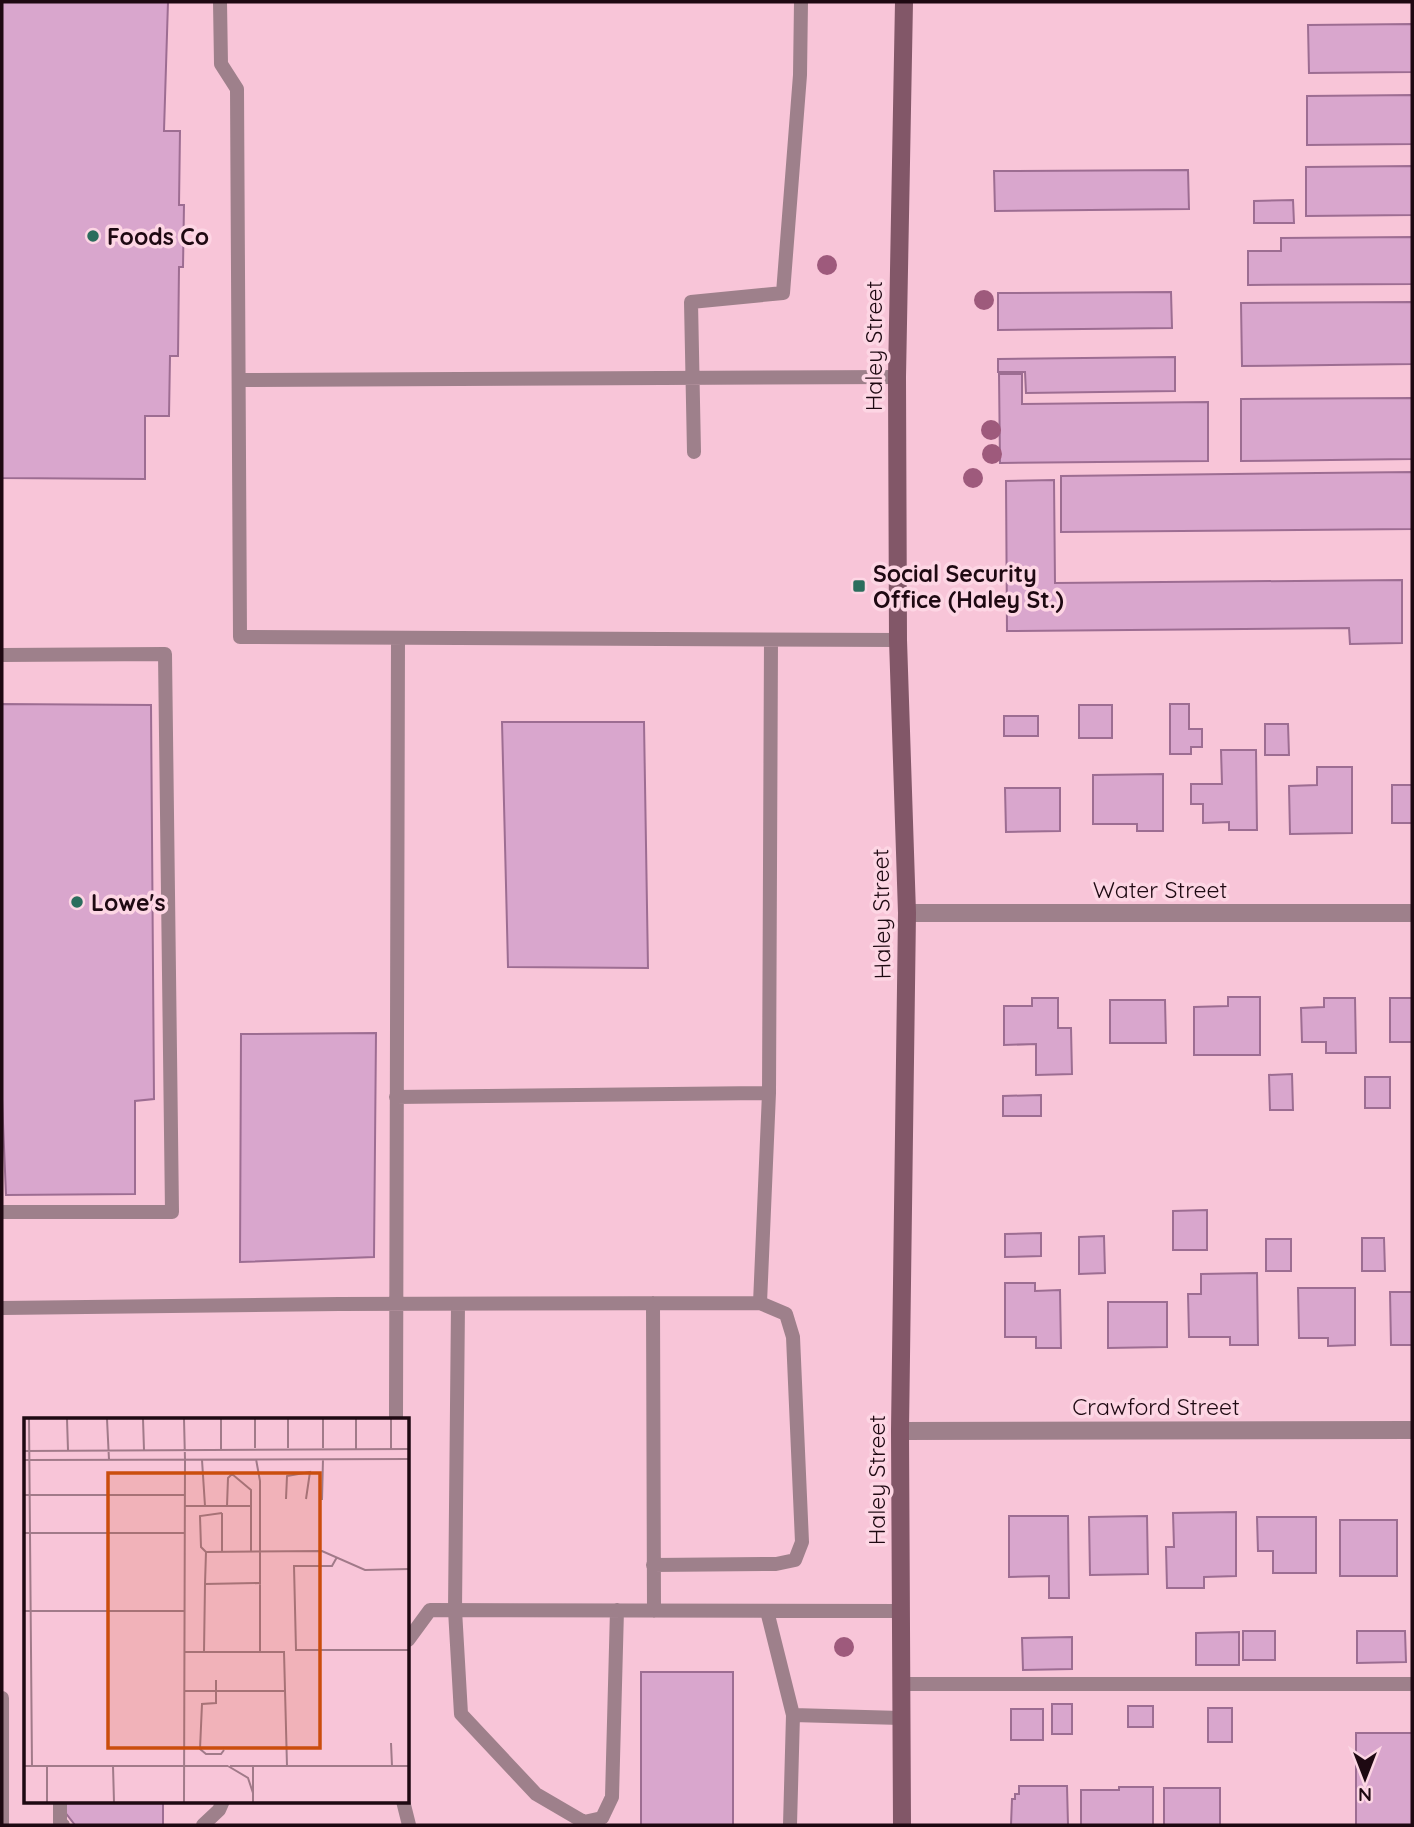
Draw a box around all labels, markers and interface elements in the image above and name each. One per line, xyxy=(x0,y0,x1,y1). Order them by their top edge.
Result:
place label: Foods Co xyxy=(107,222,209,251)
marker: Foods Co xyxy=(85,228,101,244)
street label: Haley Street xyxy=(859,280,888,411)
place label: Social Security Office (Haley St.) xyxy=(873,559,1064,614)
marker: Social Security Office (Haley St.) xyxy=(851,578,867,594)
street label: Haley Street xyxy=(865,848,897,980)
street label: Water Street xyxy=(1093,875,1228,904)
place label: Lowe's xyxy=(91,888,165,917)
marker: Lowe's xyxy=(69,894,85,910)
street label: Crawford Street xyxy=(1072,1392,1240,1421)
street label: Haley Street xyxy=(862,1414,891,1545)
inset map xyxy=(24,1418,410,1802)
north arrow xyxy=(1330,1743,1400,1813)
text: N xyxy=(1358,1783,1372,1807)

